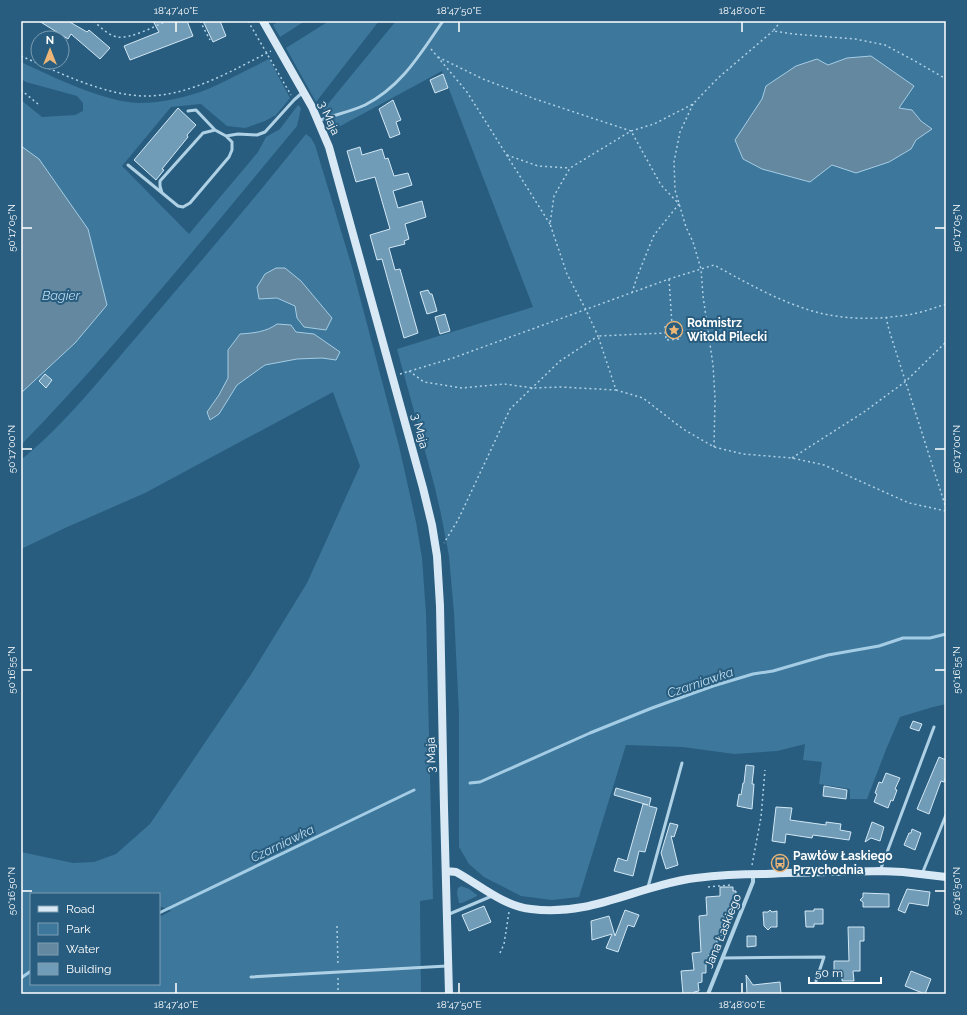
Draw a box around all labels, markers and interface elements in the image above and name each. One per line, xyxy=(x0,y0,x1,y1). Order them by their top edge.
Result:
text: 18°47'40"E xyxy=(154,5,198,16)
text: 18°47'50"E xyxy=(436,5,482,16)
text: 18°48'00"E xyxy=(719,5,765,16)
north arrow xyxy=(30,30,70,70)
text: N xyxy=(46,34,54,47)
street label: 3 Maja xyxy=(315,99,343,137)
text: 50°17'05"N xyxy=(6,204,17,252)
text: 50°17'05"N xyxy=(951,204,962,252)
water label: Bagier xyxy=(42,288,81,303)
place label: Rotmistrz Witold Pilecki xyxy=(687,316,767,344)
place icon: Rotmistrz Witold Pilecki xyxy=(664,320,684,340)
street label: 3 Maja xyxy=(409,412,431,450)
text: 50°17'00"N xyxy=(6,425,17,473)
text: 50°17'00"N xyxy=(951,425,962,473)
text: 50°16'55"N xyxy=(6,646,17,694)
text: 50°16'55"N xyxy=(951,646,962,694)
water label: Czarniawka xyxy=(665,664,735,701)
street label: 3 Maja xyxy=(424,737,438,773)
water label: Czarniawka xyxy=(248,821,317,865)
place label: Pawłów Łaskiego Przychodnia xyxy=(793,849,893,877)
bus stop icon: Pawłów Łaskiego Przychodnia xyxy=(770,853,790,873)
text: 50°16'50"N xyxy=(6,867,17,915)
text: 50°16'50"N xyxy=(951,867,962,915)
street label: Jana Łaskiego xyxy=(702,892,744,970)
legend xyxy=(30,893,160,985)
text: Road xyxy=(66,902,95,916)
text: Park xyxy=(66,922,91,936)
text: Water xyxy=(66,942,100,956)
scale bar xyxy=(809,959,881,985)
text: Building xyxy=(66,962,112,976)
text: 50 m xyxy=(815,966,843,980)
text: 18°47'40"E xyxy=(154,999,198,1010)
text: 18°47'50"E xyxy=(436,999,482,1010)
text: 18°48'00"E xyxy=(719,999,765,1010)

